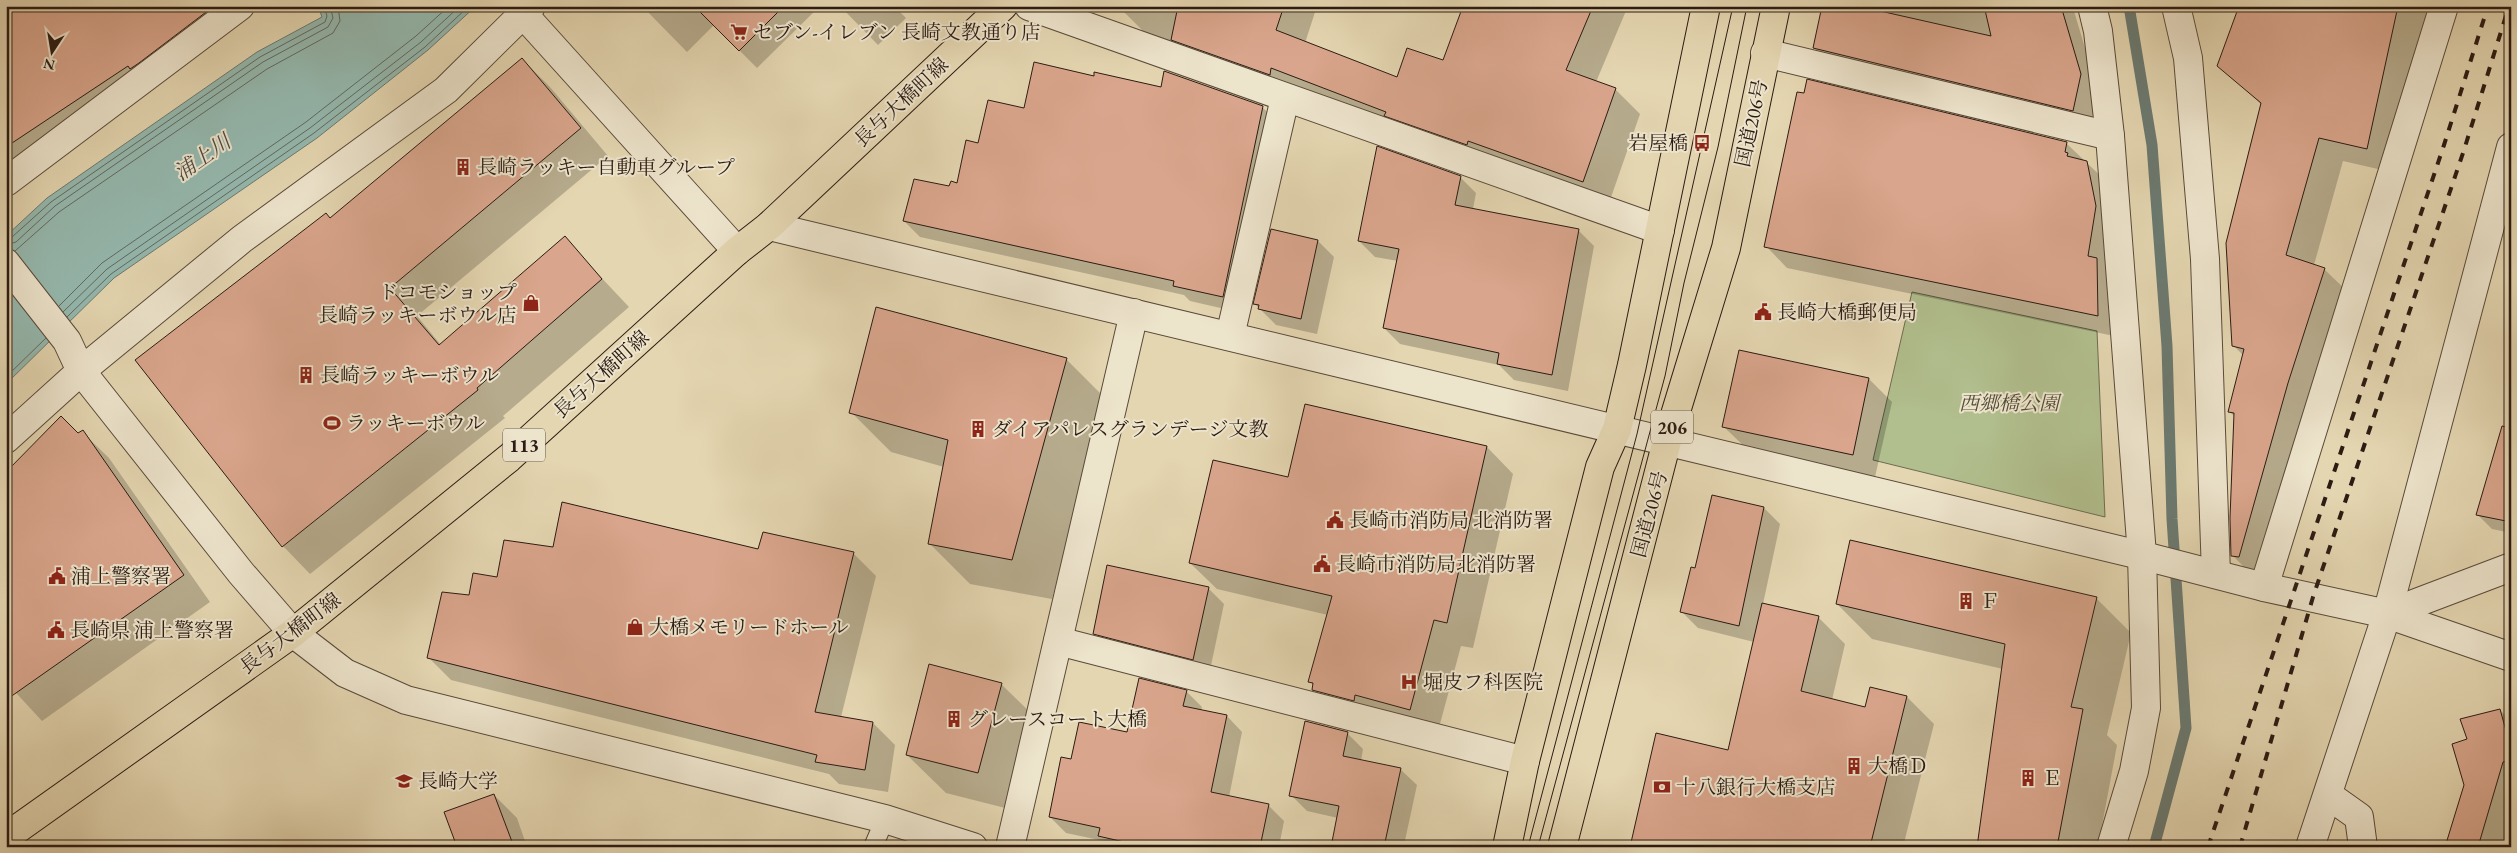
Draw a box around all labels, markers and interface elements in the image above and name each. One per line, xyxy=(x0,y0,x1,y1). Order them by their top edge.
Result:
place label: セブン-イレブン 長崎文教通り店 xyxy=(753,19,1041,45)
supermarket icon: セブン-イレブン 長崎文教通り店 xyxy=(729,22,749,42)
north arrow xyxy=(28,28,78,78)
street label: 長与大橋町線 xyxy=(848,52,954,152)
text: N xyxy=(41,55,57,75)
street label: 国道206号 xyxy=(1729,77,1773,169)
water label: 浦上川 xyxy=(168,127,237,186)
place label: 岩屋橋 xyxy=(1628,130,1688,156)
bus stop icon: 岩屋橋 xyxy=(1692,133,1712,153)
place label: 長崎ラッキー自動車グループ xyxy=(477,154,735,180)
building icon: 長崎ラッキー自動車グループ xyxy=(453,157,473,177)
place label: ドコモショップ 長崎ラッキーボウル店 xyxy=(318,279,517,328)
shop icon: ドコモショップ 長崎ラッキーボウル店 xyxy=(521,293,541,313)
place label: 長崎大橋郵便局 xyxy=(1777,299,1917,325)
public building icon: 長崎大橋郵便局 xyxy=(1753,302,1773,322)
street label: 長与大橋町線 xyxy=(548,324,654,424)
place label: 長崎ラッキーボウル xyxy=(320,362,499,388)
building icon: 長崎ラッキーボウル xyxy=(296,365,316,385)
park label: 西郷橋公園 xyxy=(1959,390,2062,416)
place label: ラッキーボウル xyxy=(346,410,485,436)
road number: 206 xyxy=(1651,411,1693,444)
sports icon: ラッキーボウル xyxy=(322,413,342,433)
place label: ダイアパレスグランデージ文教 xyxy=(992,416,1268,442)
building icon: ダイアパレスグランデージ文教 xyxy=(968,419,988,439)
road number: 113 xyxy=(503,428,545,462)
street label: 国道206号 xyxy=(1625,468,1673,560)
place label: 長崎市消防局 北消防署 xyxy=(1349,507,1553,533)
public building icon: 長崎市消防局 北消防署 xyxy=(1325,510,1345,530)
place label: 長崎市消防局北消防署 xyxy=(1336,551,1536,577)
public building icon: 長崎市消防局北消防署 xyxy=(1312,554,1332,574)
place label: 浦上警察署 xyxy=(71,563,171,589)
public building icon: 浦上警察署 xyxy=(47,566,67,586)
street label: 長与大橋町線 xyxy=(234,587,346,679)
place label: Ｆ xyxy=(1980,588,2000,614)
building icon: Ｆ xyxy=(1956,591,1976,611)
place label: 大橋メモリードホール xyxy=(649,614,849,640)
place label: 長崎県 浦上警察署 xyxy=(70,617,234,643)
shop icon: 大橋メモリードホール xyxy=(625,617,645,637)
public building icon: 長崎県 浦上警察署 xyxy=(46,620,66,640)
place label: 堀皮フ科医院 xyxy=(1423,669,1543,695)
hospital icon: 堀皮フ科医院 xyxy=(1399,672,1419,692)
place label: グレースコート大橋 xyxy=(968,706,1147,732)
building icon: グレースコート大橋 xyxy=(944,709,964,729)
place label: 大橋Ｄ xyxy=(1868,753,1928,779)
building icon: 大橋Ｄ xyxy=(1844,756,1864,776)
place label: Ｅ xyxy=(2042,765,2062,791)
place label: 長崎大学 xyxy=(418,768,498,794)
building icon: Ｅ xyxy=(2018,768,2038,788)
school or university icon: 長崎大学 xyxy=(394,771,414,791)
place label: 十八銀行大橋支店 xyxy=(1676,774,1836,800)
bank icon: 十八銀行大橋支店 xyxy=(1652,777,1672,797)

